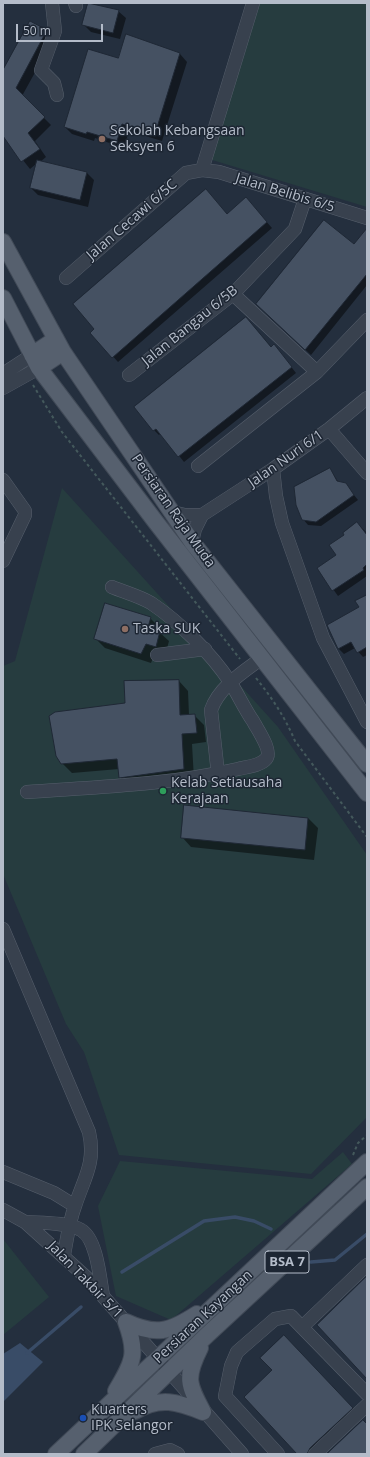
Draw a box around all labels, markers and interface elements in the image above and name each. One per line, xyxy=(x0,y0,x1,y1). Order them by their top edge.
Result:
scale bar xyxy=(18,16,105,42)
text: 50 m xyxy=(23,22,51,39)
place label: Sekolah Kebangsaan Seksyen 6 xyxy=(110,123,245,156)
marker: Sekolah Kebangsaan Seksyen 6 xyxy=(97,134,107,144)
street label: Jalan Belibis 6/5 xyxy=(233,170,337,216)
street label: Jalan Cecawi 6/5C xyxy=(83,176,181,264)
street label: Jalan Bangau 6/5B xyxy=(139,282,241,370)
street label: Jalan Nuri 6/1 xyxy=(245,427,327,491)
street label: Persiaran Raja Muda xyxy=(128,451,218,571)
place label: Taska SUK xyxy=(133,621,200,637)
marker: Taska SUK xyxy=(120,624,130,634)
place label: Kelab Setiausaha Kerajaan xyxy=(171,775,282,808)
marker: Kelab Setiausaha Kerajaan xyxy=(158,786,168,796)
street label: Jalan Takbir 5/1 xyxy=(44,1238,126,1322)
road number: BSA 7 xyxy=(265,1251,309,1273)
street label: Persiaran Kayangan xyxy=(150,1267,256,1367)
place label: Kuarters IPK Selangor xyxy=(91,1402,173,1434)
marker: Kuarters IPK Selangor xyxy=(78,1413,88,1423)

